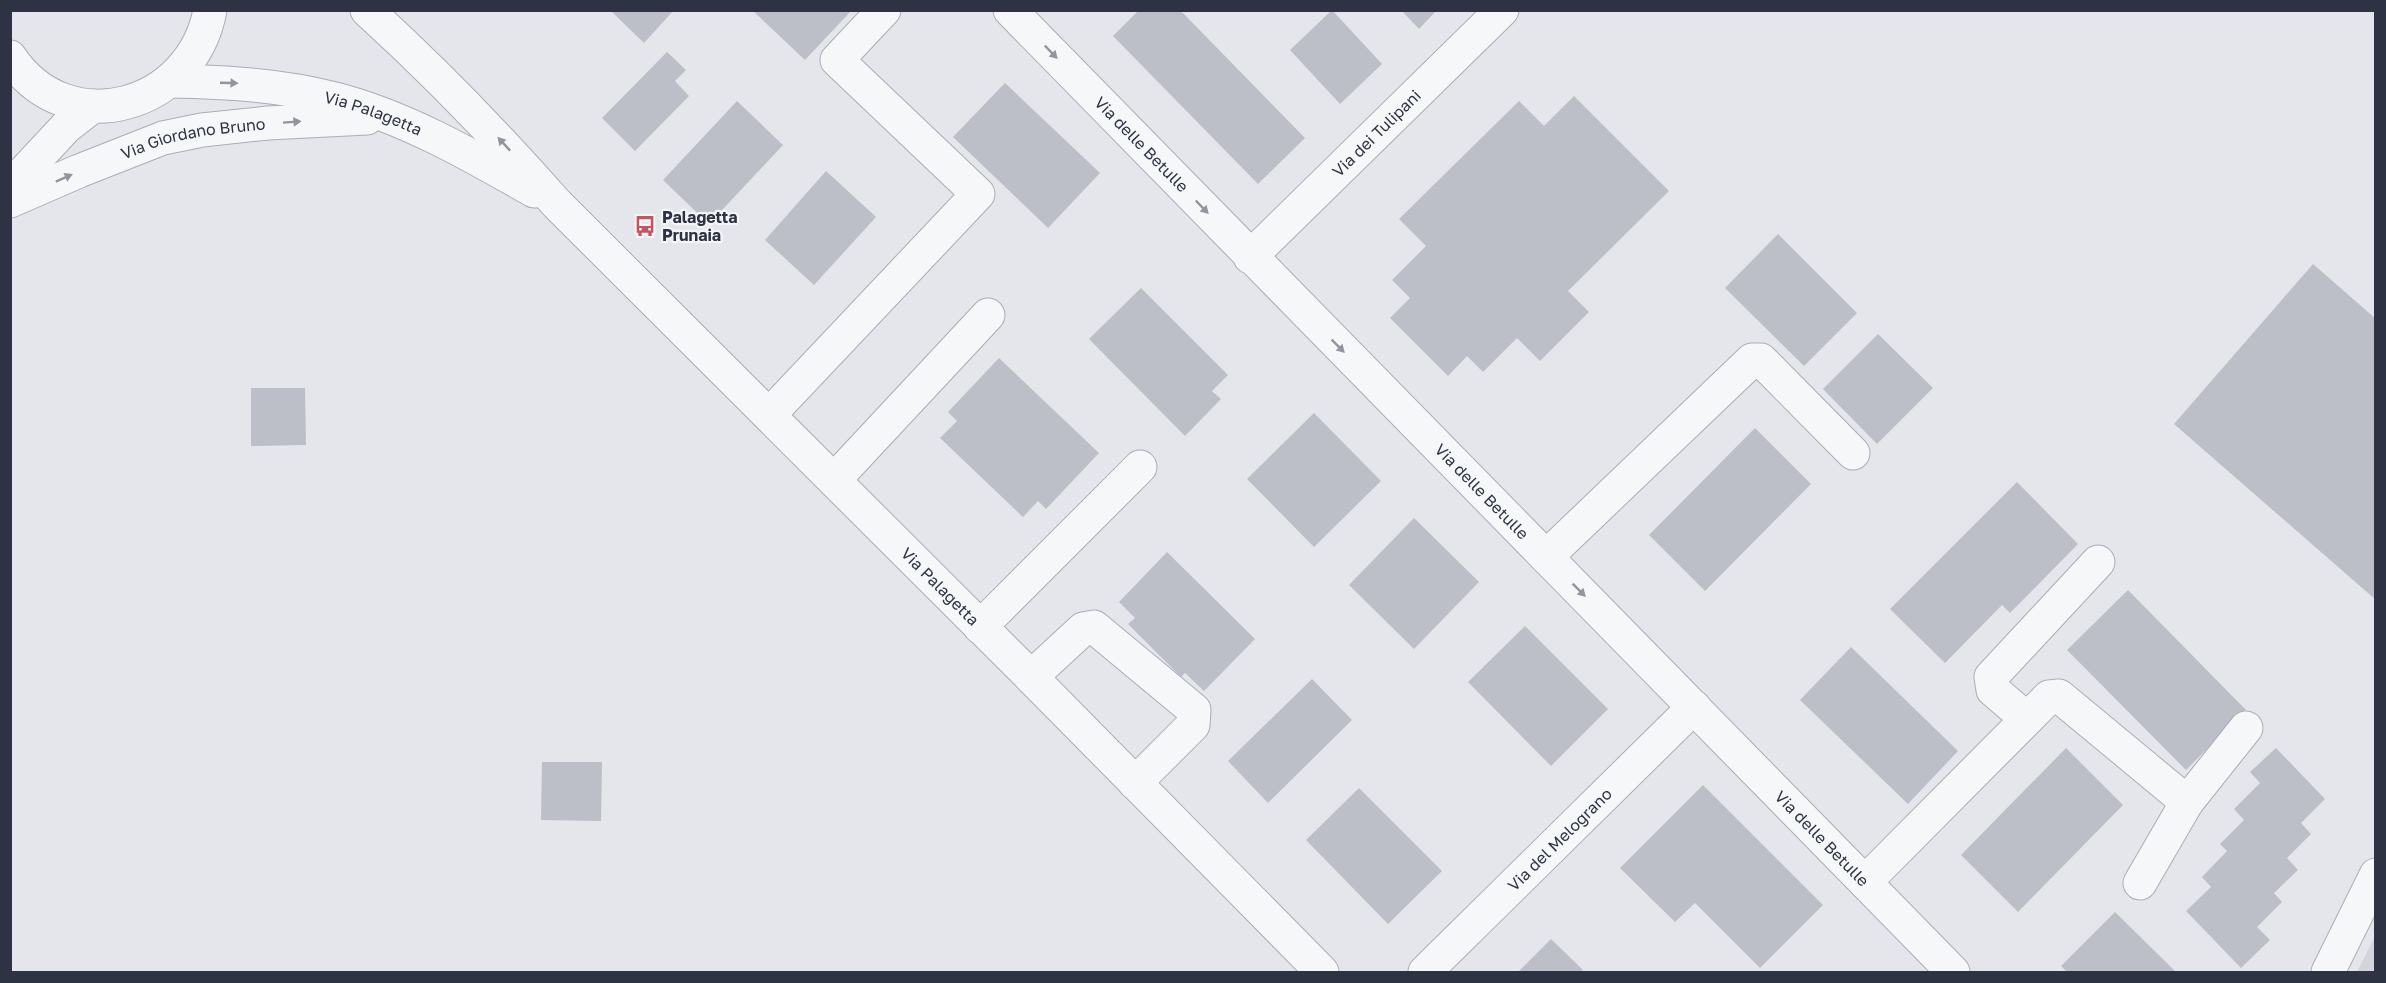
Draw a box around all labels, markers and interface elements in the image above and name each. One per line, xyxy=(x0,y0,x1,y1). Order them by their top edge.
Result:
one-way arrow xyxy=(1044,45,1058,60)
one-way arrow xyxy=(220,78,239,87)
street label: Via dei Tulipani xyxy=(1328,85,1425,181)
street label: Via Palagetta xyxy=(322,87,425,140)
street label: Via delle Betulle xyxy=(1090,92,1193,196)
street label: Via Giordano Bruno xyxy=(118,113,266,164)
one-way arrow xyxy=(283,117,302,127)
one-way arrow xyxy=(497,137,511,152)
one-way arrow xyxy=(55,172,73,182)
one-way arrow xyxy=(1194,199,1208,213)
place label: Palagetta Prunaia xyxy=(662,207,738,245)
bus stop icon: Palagetta Prunaia xyxy=(633,214,657,238)
one-way arrow xyxy=(1331,339,1345,353)
street label: Via delle Betulle xyxy=(1431,439,1533,543)
street label: Via Palagetta xyxy=(897,543,984,630)
one-way arrow xyxy=(1571,582,1585,596)
street label: Via del Melograno xyxy=(1503,784,1616,895)
street label: Via delle Betulle xyxy=(1771,786,1873,890)

